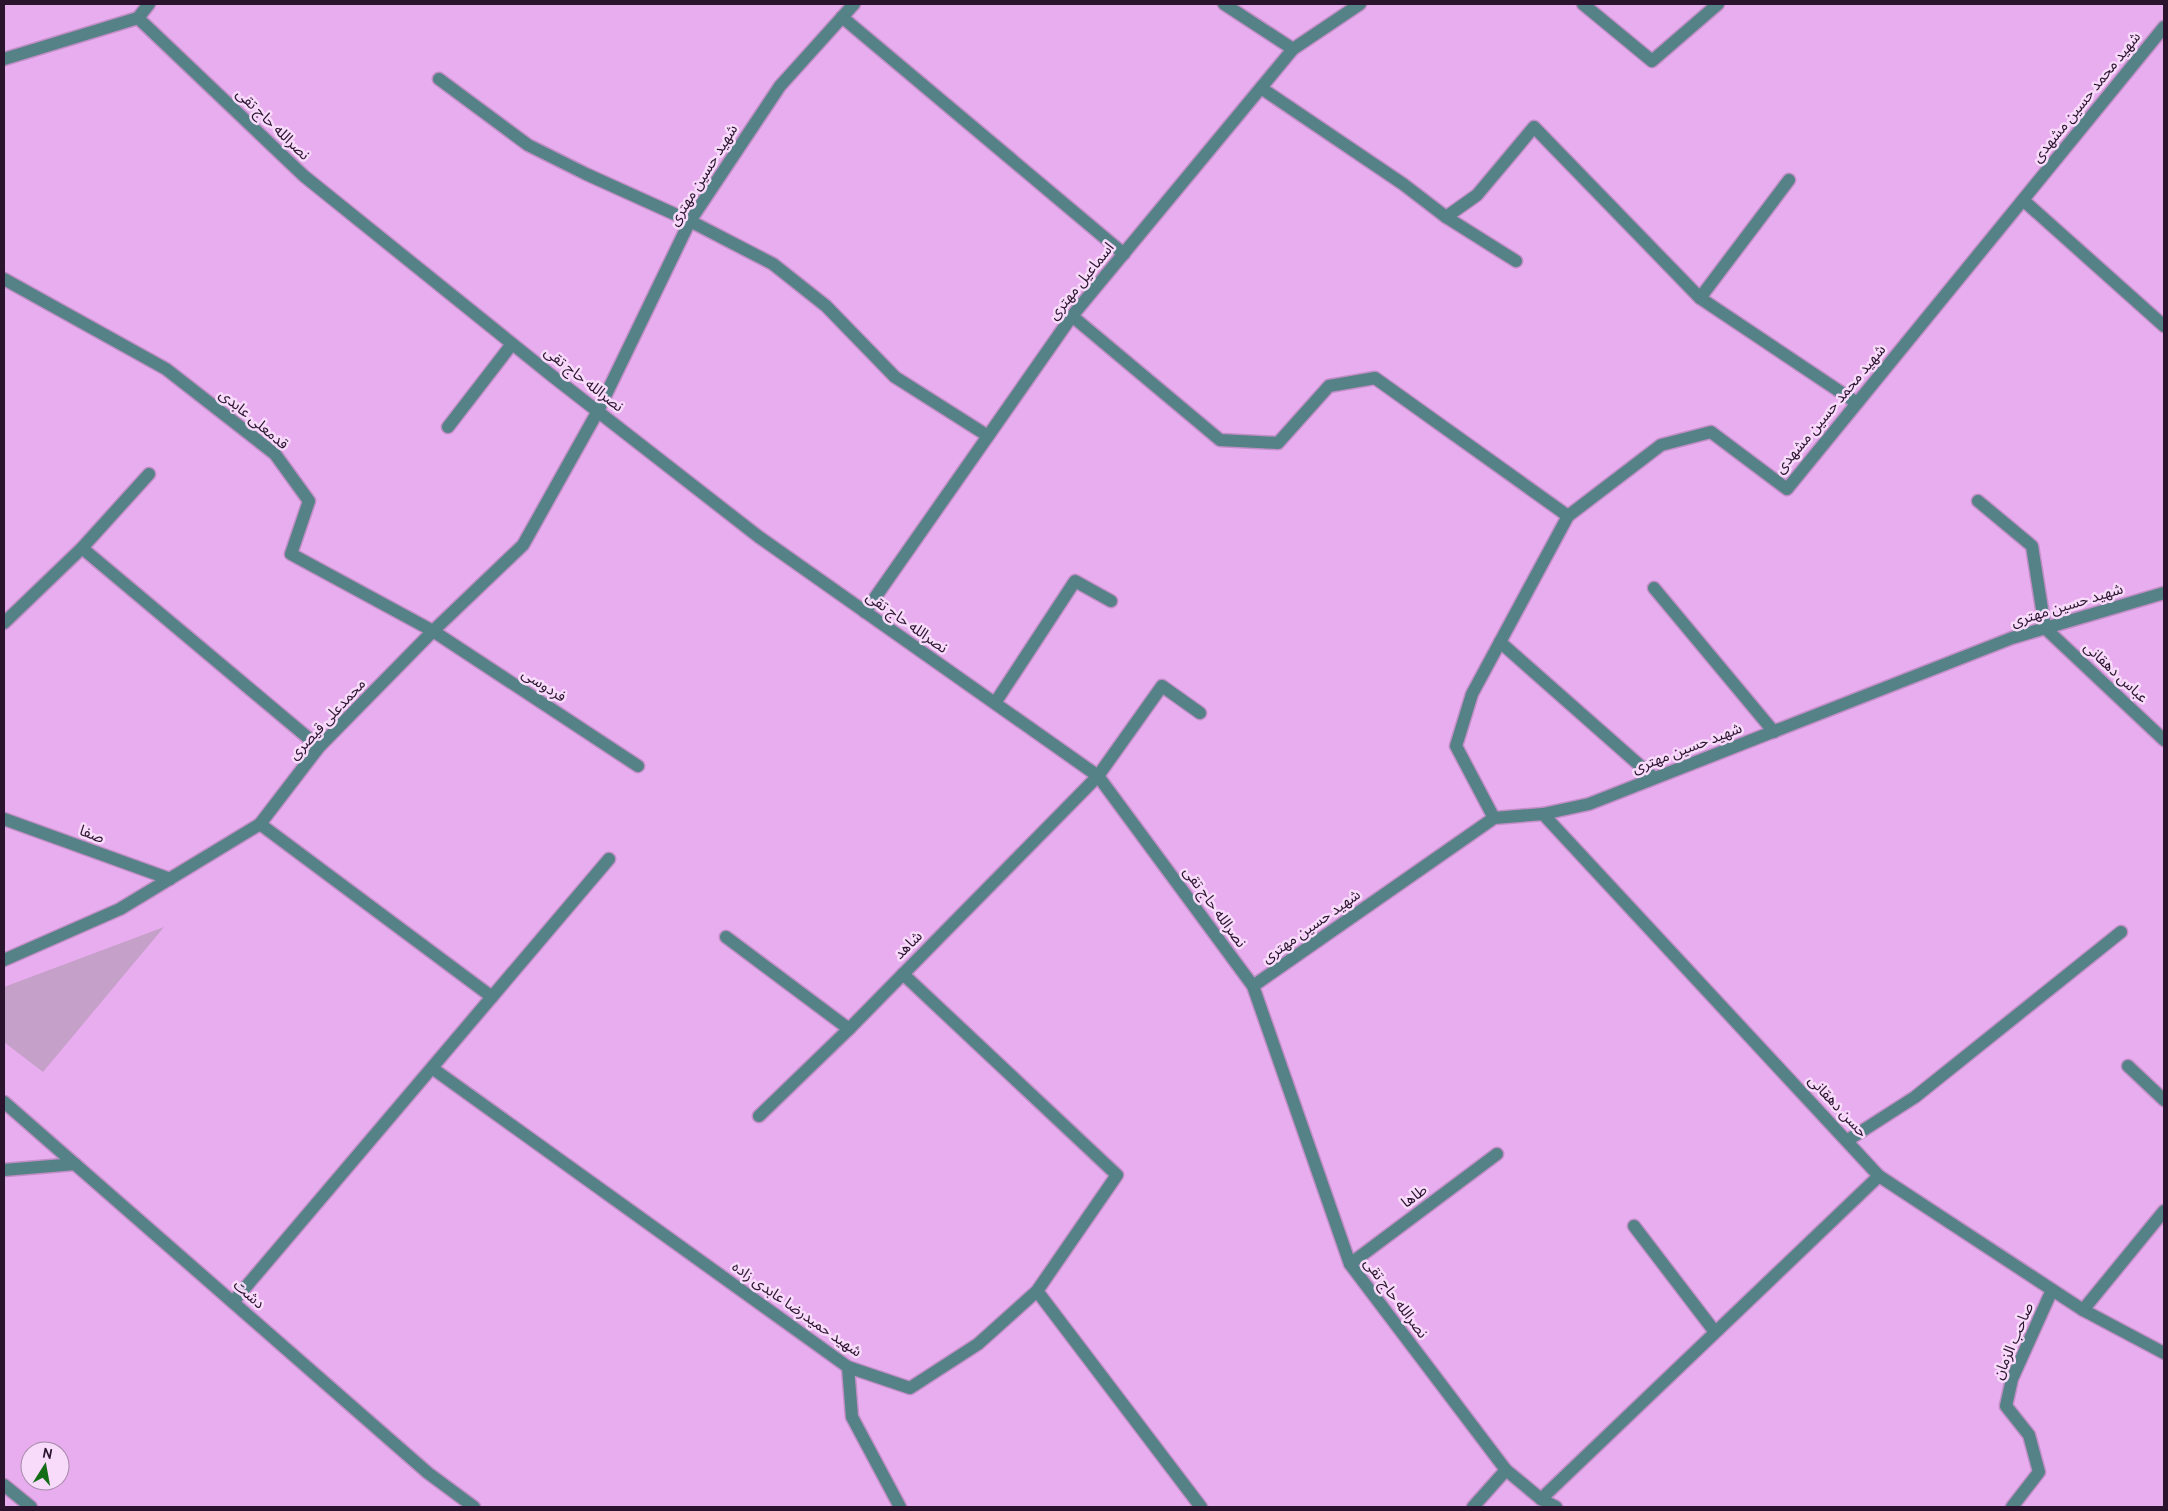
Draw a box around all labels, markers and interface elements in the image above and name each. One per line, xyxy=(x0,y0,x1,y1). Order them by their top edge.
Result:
street label: شهید محمد حسین مشهدی xyxy=(2028,28,2144,166)
street label: نصرالله حاج تقی xyxy=(230,84,314,166)
street label: شهید حسین مهتری xyxy=(665,121,742,229)
street label: اسماعیل مهتری xyxy=(1044,239,1118,323)
street label: شهید محمد حسین مشهدی xyxy=(1771,341,1889,477)
street label: نصرالله حاج تقی xyxy=(539,342,627,418)
street label: قدمعلی عابدی xyxy=(216,385,292,453)
street label: شهید حسین مهتری xyxy=(2009,579,2125,631)
street label: نصرالله حاج تقی xyxy=(861,587,951,659)
street label: عباس دهقانی xyxy=(2080,638,2152,707)
street label: فردوسی xyxy=(519,664,570,706)
street label: محمدعلی قیصری xyxy=(285,675,369,763)
street label: شهید حسین مهتری xyxy=(1630,719,1745,777)
street label: صفا xyxy=(77,821,107,847)
street label: نصرالله حاج تقی xyxy=(1177,863,1250,953)
street label: شهید حسین مهتری xyxy=(1258,885,1364,967)
street label: شاهد xyxy=(890,927,926,963)
street label: حسن دهقانی xyxy=(1805,1071,1871,1141)
street label: طاها xyxy=(1398,1181,1430,1211)
street label: نصرالله حاج تقی xyxy=(1358,1254,1432,1343)
street label: شهید حمیدرضا عابدی زاده xyxy=(729,1257,866,1361)
street label: دشت xyxy=(230,1276,268,1312)
street label: صاحب الزمان xyxy=(1989,1300,2037,1382)
north arrow xyxy=(20,1441,70,1491)
text: N xyxy=(41,1443,54,1463)

